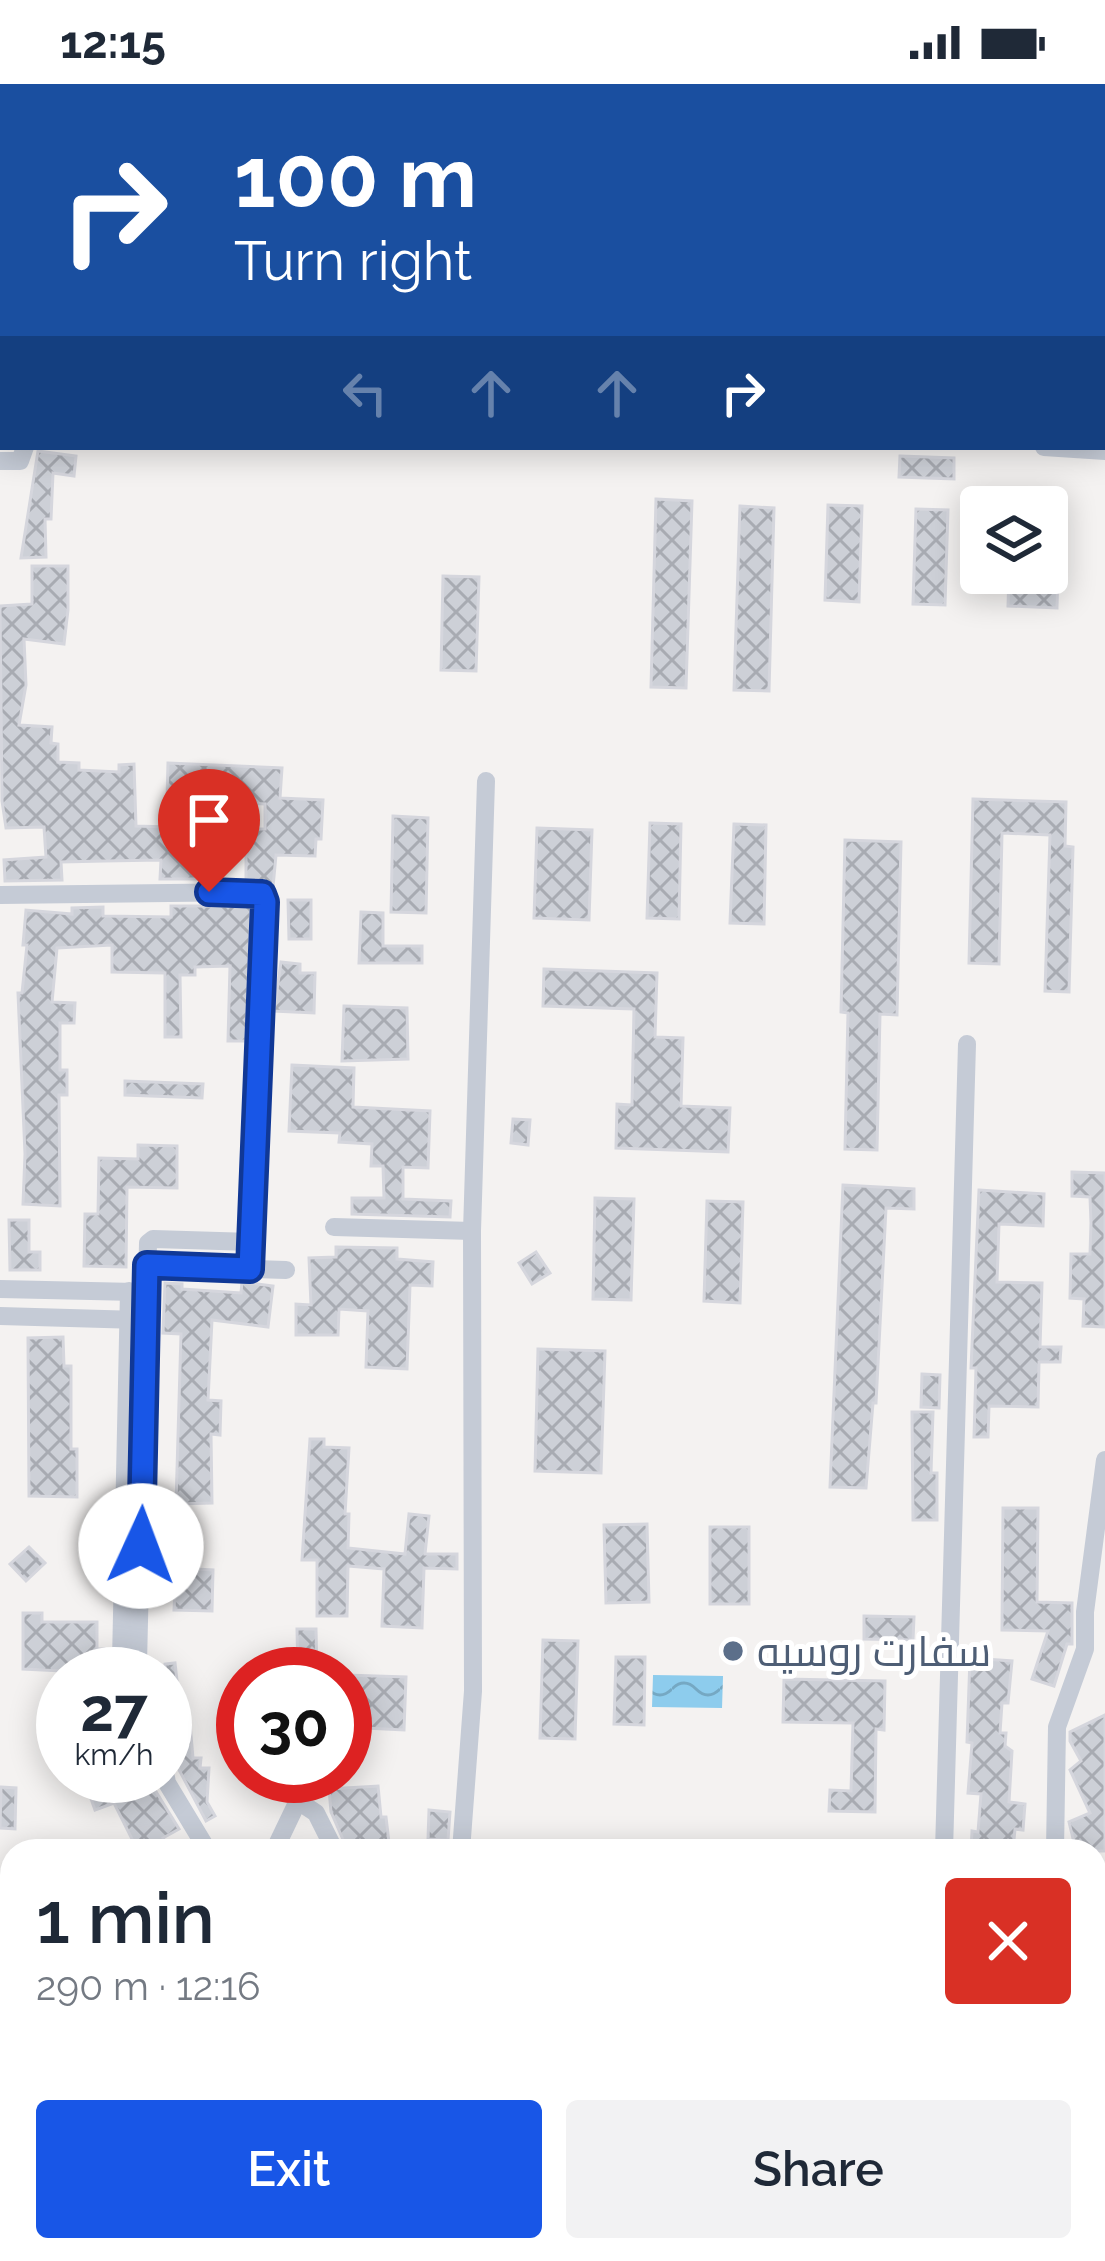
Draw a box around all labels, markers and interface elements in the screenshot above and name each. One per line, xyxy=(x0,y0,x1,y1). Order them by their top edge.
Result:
text: 12:15 xyxy=(60,16,166,69)
text: 100 m xyxy=(234,128,477,227)
icon: right xyxy=(36,132,192,288)
text: Turn right xyxy=(234,229,472,293)
icon: left xyxy=(332,360,398,426)
icon: ahead xyxy=(458,360,524,426)
icon: ahead xyxy=(584,360,650,426)
icon: right xyxy=(710,360,776,426)
map controls xyxy=(960,486,1068,594)
button: layers xyxy=(960,486,1068,594)
pin xyxy=(158,769,260,892)
icon: arrive xyxy=(176,787,242,853)
position arrow xyxy=(78,1483,204,1609)
place label: سفارت روسیه xyxy=(757,1627,991,1676)
marker: سفارت روسیه xyxy=(720,1638,746,1664)
speed limit sign: 30 xyxy=(216,1647,372,1803)
text: 27 xyxy=(80,1675,148,1745)
text: km/h xyxy=(74,1737,154,1772)
text: 1 min xyxy=(36,1875,215,1960)
button: close xyxy=(945,1878,1071,2004)
text: 290 m · 12:16 xyxy=(36,1963,261,2009)
button: Exit xyxy=(36,2100,542,2238)
button: Share xyxy=(566,2100,1071,2238)

